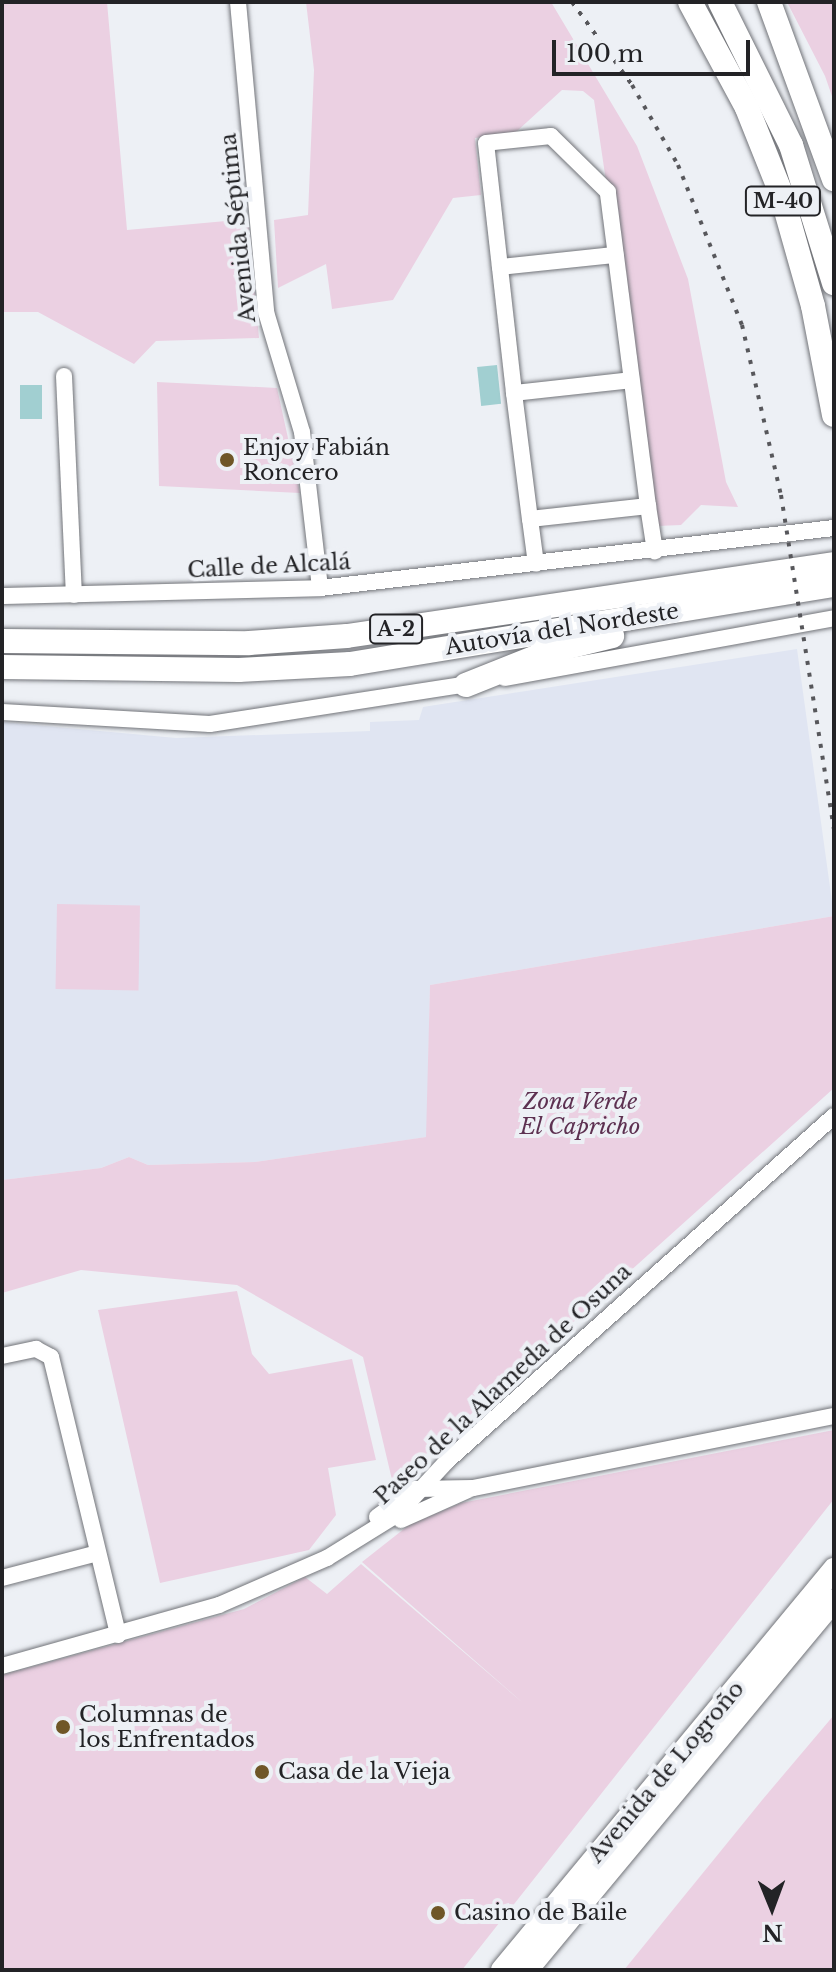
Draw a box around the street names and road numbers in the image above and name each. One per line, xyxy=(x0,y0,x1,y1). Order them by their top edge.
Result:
street label: Avenida Séptima xyxy=(215,132,261,324)
road number: M-40 xyxy=(743,185,823,217)
street label: Calle de Alcalá xyxy=(186,549,352,583)
street label: Autovía del Nordeste xyxy=(443,597,681,661)
road number: A-2 xyxy=(368,613,424,645)
street label: Paseo de la Alameda de Osuna xyxy=(369,1258,637,1510)
street label: Avenida de Logroño xyxy=(582,1676,750,1868)

